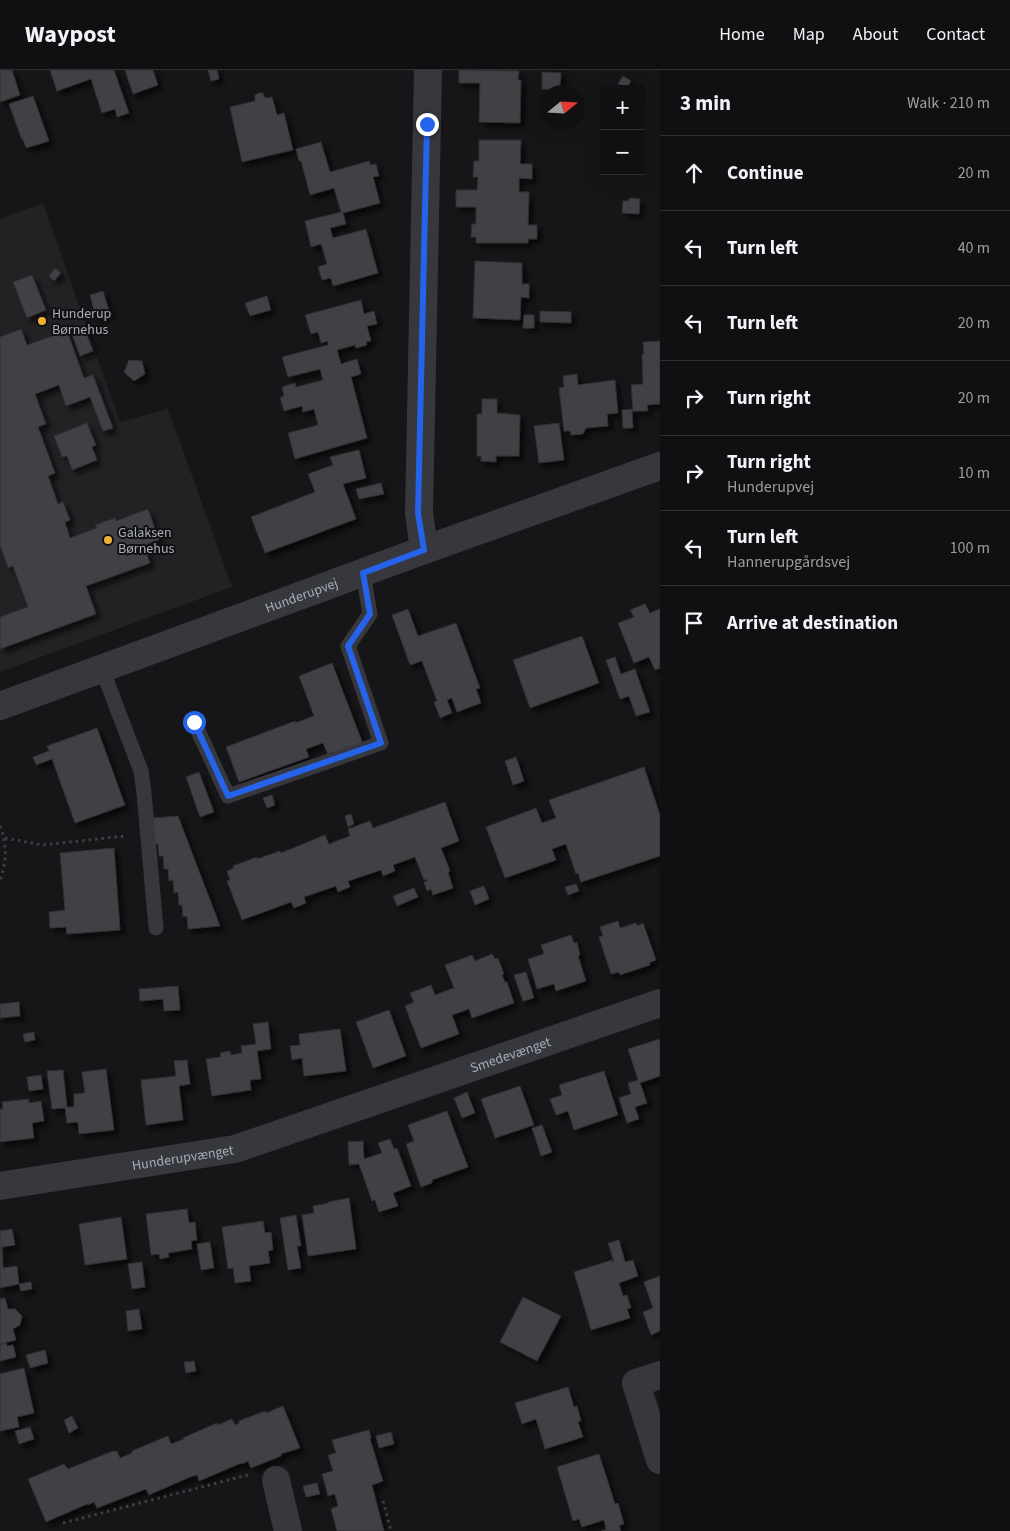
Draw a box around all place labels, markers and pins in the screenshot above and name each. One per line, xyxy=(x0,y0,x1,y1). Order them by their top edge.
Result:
place label: Hunderup Børnehus xyxy=(52,304,112,340)
marker: Hunderup Børnehus xyxy=(36,315,48,327)
place label: Galaksen Børnehus xyxy=(118,523,175,559)
marker: Galaksen Børnehus xyxy=(102,534,114,546)

